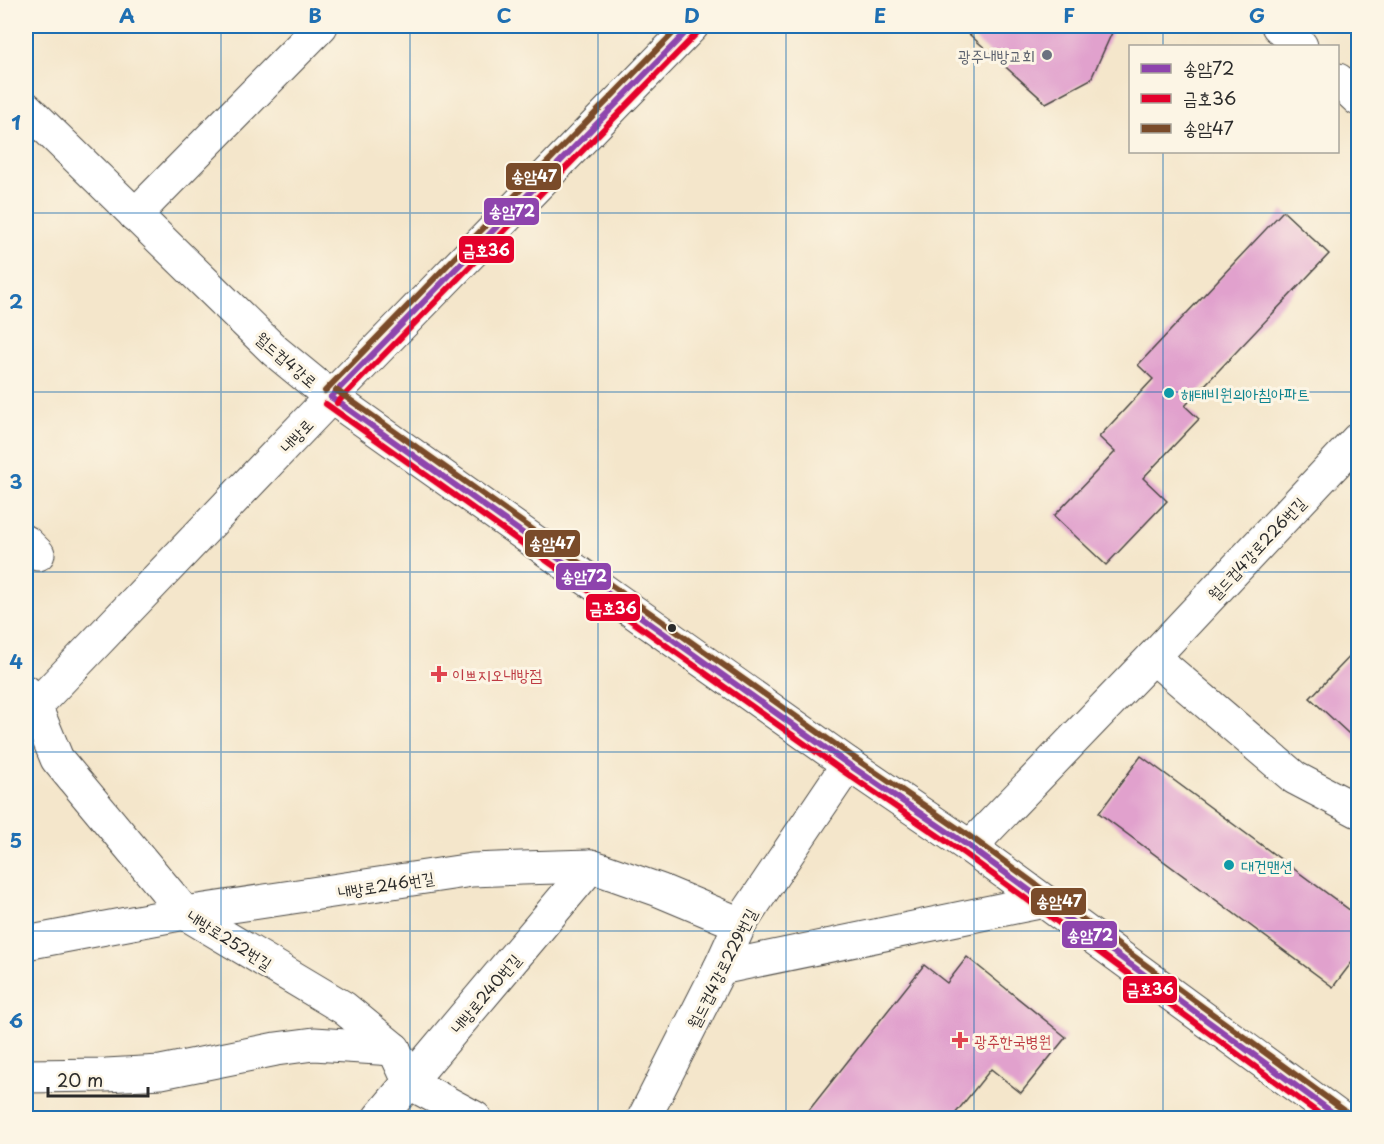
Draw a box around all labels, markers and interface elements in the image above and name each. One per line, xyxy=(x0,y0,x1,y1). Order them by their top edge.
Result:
text: A xyxy=(119,0,135,30)
text: B xyxy=(308,0,322,30)
text: C xyxy=(496,0,512,30)
text: D xyxy=(684,0,700,30)
text: E xyxy=(874,0,886,30)
text: F xyxy=(1063,0,1075,30)
text: G xyxy=(1249,0,1265,30)
place label: 광주내방교회 xyxy=(958,43,1035,67)
legend xyxy=(1129,45,1339,153)
marker: 광주내방교회 xyxy=(1040,48,1054,62)
text: 송암72 xyxy=(1183,54,1235,81)
text: 금호36 xyxy=(1183,84,1236,111)
text: 1 xyxy=(11,107,21,137)
text: 송암47 xyxy=(1183,114,1234,141)
line badge: 송암47 xyxy=(505,162,562,191)
text: 송암47 xyxy=(511,163,558,187)
line badge: 송암72 xyxy=(483,197,540,226)
text: 송암72 xyxy=(489,198,535,222)
line badge: 금호36 xyxy=(458,235,515,264)
text: 금호36 xyxy=(462,237,510,261)
text: 2 xyxy=(9,286,23,316)
street label: 월드컵4강로 xyxy=(251,325,323,393)
place label: 해태비원의아침아파트 xyxy=(1181,381,1310,405)
marker: 해태비원의아침아파트 xyxy=(1162,386,1176,400)
street label: 내방로 xyxy=(274,413,318,457)
text: 3 xyxy=(9,466,23,496)
street label: 월드컵4강로226번길 xyxy=(1202,491,1310,605)
line badge: 송암47 xyxy=(524,529,581,558)
text: 송암47 xyxy=(529,530,576,554)
line badge: 송암72 xyxy=(555,562,612,591)
text: 송암72 xyxy=(561,563,607,587)
line badge: 금호36 xyxy=(585,593,641,622)
text: 금호36 xyxy=(589,595,637,619)
unlabelled marker xyxy=(666,622,678,634)
text: 4 xyxy=(9,646,23,676)
place label: 이쁘지오내방점 xyxy=(452,662,542,686)
marker: 이쁘지오내방점 xyxy=(430,665,448,683)
text: 5 xyxy=(10,825,22,855)
place label: 대건맨션 xyxy=(1241,853,1293,877)
marker: 대건맨션 xyxy=(1222,858,1236,872)
street label: 내방로246번길 xyxy=(336,865,436,903)
line badge: 송암47 xyxy=(1030,887,1087,916)
text: 송암47 xyxy=(1036,888,1083,912)
street label: 내방로252번길 xyxy=(183,903,277,975)
street label: 월드컵4강로229번길 xyxy=(680,904,762,1032)
line badge: 송암72 xyxy=(1061,920,1118,949)
text: 송암72 xyxy=(1067,922,1113,946)
street label: 내방로240번길 xyxy=(444,948,526,1038)
line badge: 금호36 xyxy=(1122,975,1178,1004)
text: 금호36 xyxy=(1126,976,1174,1000)
text: 6 xyxy=(9,1005,23,1035)
place label: 광주한국병원 xyxy=(974,1028,1051,1052)
marker: 광주한국병원 xyxy=(951,1031,969,1049)
scale bar xyxy=(48,1060,148,1098)
text: 20 m xyxy=(57,1066,103,1093)

